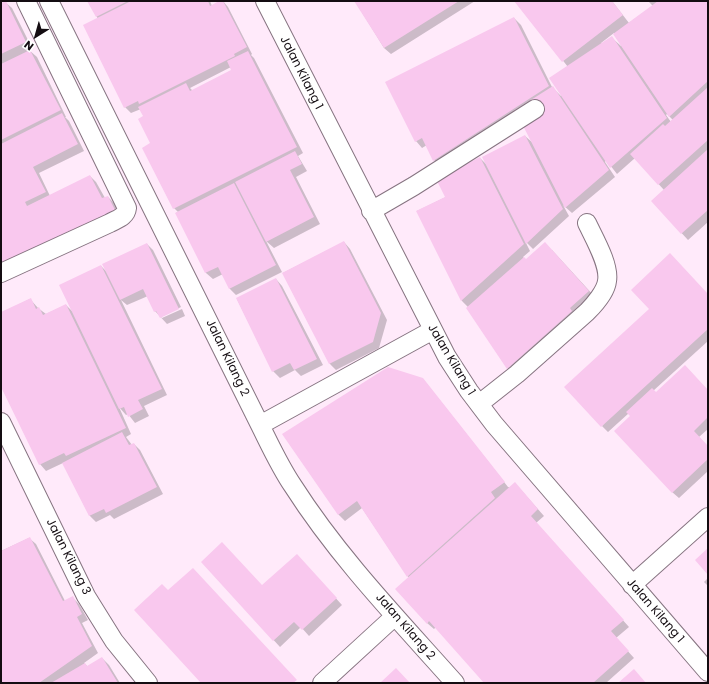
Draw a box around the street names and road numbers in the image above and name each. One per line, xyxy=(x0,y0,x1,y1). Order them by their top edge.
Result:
street label: Jalan Kilang 1 xyxy=(276,34,326,112)
street label: Jalan Kilang 2 xyxy=(202,317,252,399)
street label: Jalan Kilang 1 xyxy=(424,322,478,398)
street label: Jalan Kilang 3 xyxy=(43,516,93,598)
street label: Jalan Kilang 1 xyxy=(623,576,687,646)
street label: Jalan Kilang 2 xyxy=(372,591,438,663)

